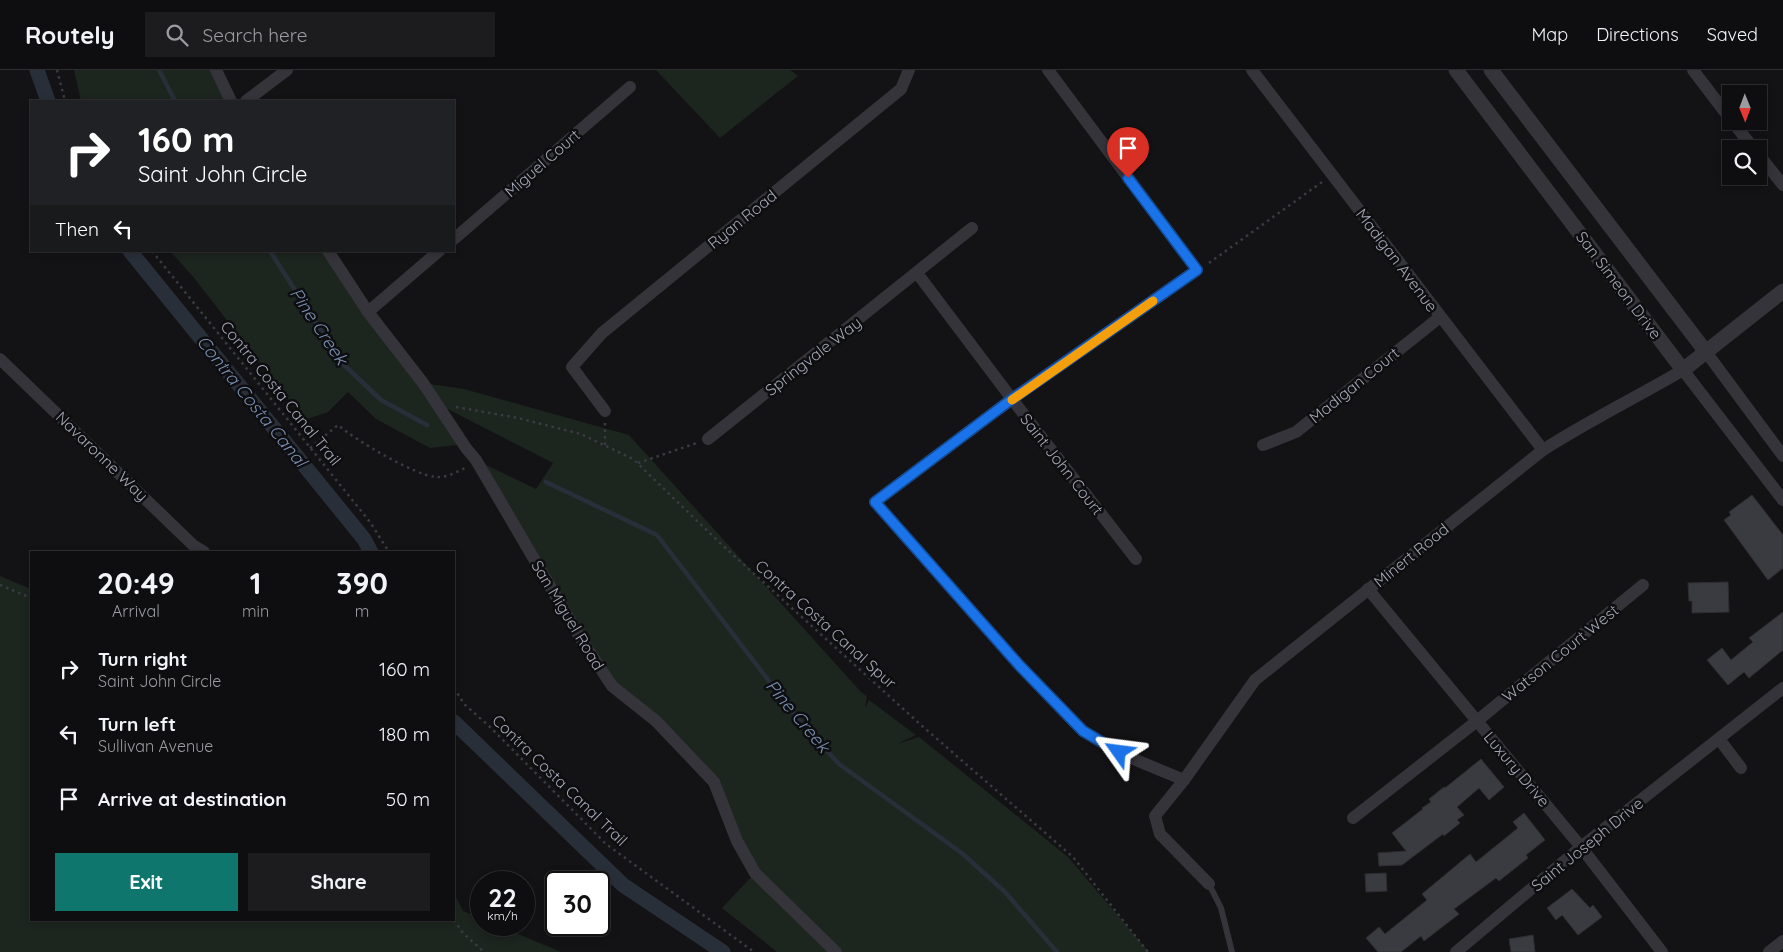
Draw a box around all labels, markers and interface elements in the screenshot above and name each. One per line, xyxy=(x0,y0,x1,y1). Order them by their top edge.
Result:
search box xyxy=(145,12,495,57)
text: Routely xyxy=(25,20,115,50)
icon: search xyxy=(163,21,191,49)
text: Search here xyxy=(203,23,307,47)
text: Map xyxy=(1531,23,1568,46)
text: Directions xyxy=(1596,23,1679,46)
text: Saved xyxy=(1707,23,1758,46)
north arrow xyxy=(1722,85,1768,130)
map controls xyxy=(1722,85,1767,185)
text: 160 m xyxy=(138,117,235,161)
icon: right xyxy=(55,120,120,185)
street label: Miguel Court xyxy=(500,125,584,201)
pin xyxy=(1107,127,1149,178)
icon: arrive xyxy=(1114,134,1142,162)
button: search xyxy=(1722,140,1767,185)
text: Saint John Circle xyxy=(138,160,307,188)
street label: Ryan Road xyxy=(704,185,780,253)
street label: Madigan Avenue xyxy=(1352,204,1442,316)
icon: left xyxy=(109,215,137,243)
text: Then xyxy=(55,217,99,241)
street label: San Simeon Drive xyxy=(1572,227,1666,343)
water label: Pine Creek xyxy=(285,283,354,370)
street label: Springvale Way xyxy=(761,312,865,400)
street label: Contra Costa Canal Trail xyxy=(217,317,345,469)
water label: Contra Costa Canal xyxy=(192,331,312,471)
street label: Madigan Court xyxy=(1305,343,1403,427)
street label: Navaronne Way xyxy=(52,407,152,505)
street label: Saint John Court xyxy=(1016,409,1108,519)
street label: Minert Road xyxy=(1370,519,1452,591)
street label: Contra Costa Canal Spur xyxy=(751,555,901,693)
street label: San Miguel Road xyxy=(527,556,609,674)
text: 20:49 xyxy=(97,564,175,602)
text: 1 xyxy=(250,564,261,602)
text: 390 xyxy=(336,564,388,602)
street label: Watson Court West xyxy=(1498,600,1622,706)
text: Arrival xyxy=(112,601,160,621)
text: min xyxy=(242,601,269,621)
text: m xyxy=(355,601,369,621)
text: Turn right xyxy=(98,647,187,671)
icon: right xyxy=(55,655,83,683)
text: 160 m xyxy=(379,657,430,681)
text: Saint John Circle xyxy=(98,671,221,691)
water label: Pine Creek xyxy=(761,675,836,758)
street label: Contra Costa Canal Trail xyxy=(488,710,632,850)
text: Turn left xyxy=(98,712,176,736)
icon: left xyxy=(55,720,83,748)
text: 180 m xyxy=(379,722,430,746)
position arrow xyxy=(1092,725,1144,777)
street label: Luxury Drive xyxy=(1480,727,1554,811)
text: Sullivan Avenue xyxy=(98,736,213,756)
icon: arrive xyxy=(55,785,83,813)
text: Arrive at destination xyxy=(98,787,287,811)
text: 50 m xyxy=(386,787,430,811)
street label: Saint Joseph Drive xyxy=(1527,793,1647,895)
button: Exit xyxy=(55,853,238,911)
button: Share xyxy=(248,853,430,911)
speed limit sign: 30 xyxy=(545,871,610,936)
text: 22 xyxy=(488,882,517,913)
text: km/h xyxy=(487,908,518,923)

